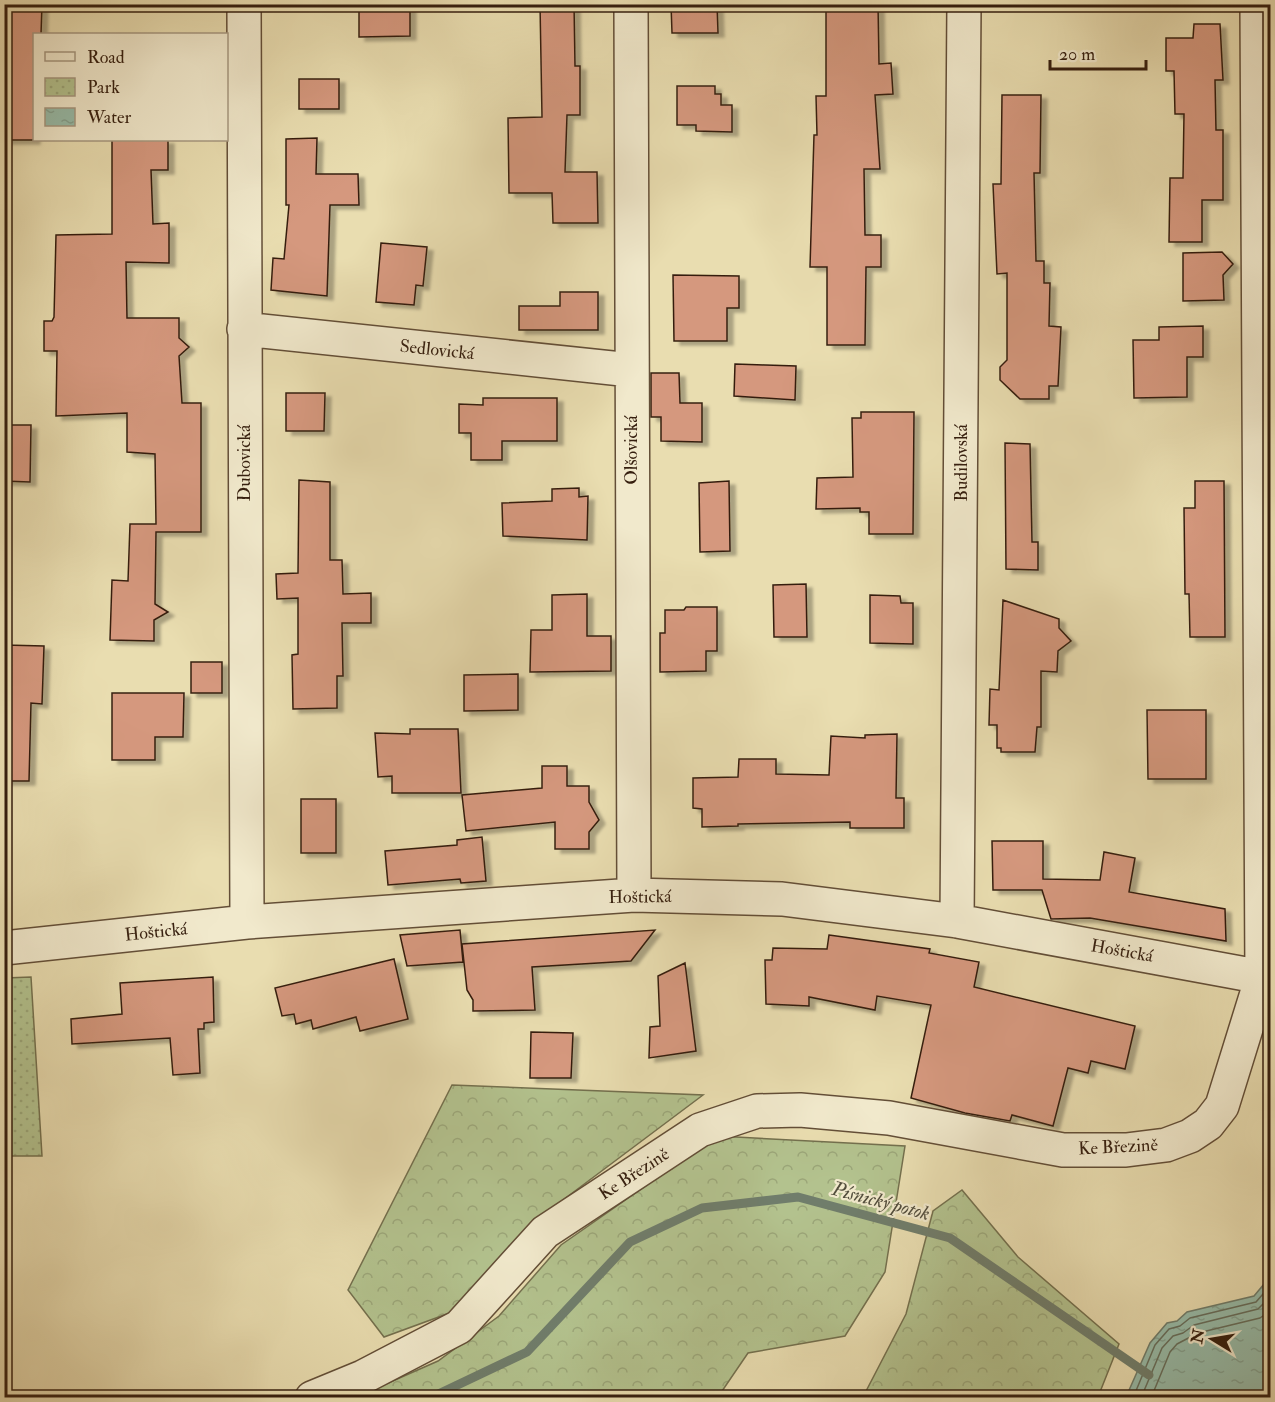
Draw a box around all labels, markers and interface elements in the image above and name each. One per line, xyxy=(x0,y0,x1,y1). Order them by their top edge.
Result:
legend xyxy=(33,33,228,141)
scale bar xyxy=(1050,33,1146,71)
text: 20 m xyxy=(1059,43,1095,66)
text: Road xyxy=(87,46,125,69)
text: Park xyxy=(87,76,120,99)
text: Water xyxy=(86,106,131,129)
street label: Sedlovická xyxy=(398,335,476,365)
street label: Olšovická xyxy=(620,415,643,485)
street label: Dubovická xyxy=(233,424,256,501)
street label: Budilovská xyxy=(950,424,973,502)
street label: Hoštická xyxy=(608,885,672,909)
street label: Hoštická xyxy=(123,917,189,947)
street label: Hoštická xyxy=(1089,934,1156,968)
street label: Ke Březině xyxy=(1078,1133,1159,1161)
street label: Ke Březině xyxy=(594,1142,674,1205)
water label: Písnický potok xyxy=(828,1176,933,1226)
north arrow xyxy=(1182,1309,1242,1369)
text: N xyxy=(1187,1327,1210,1346)

